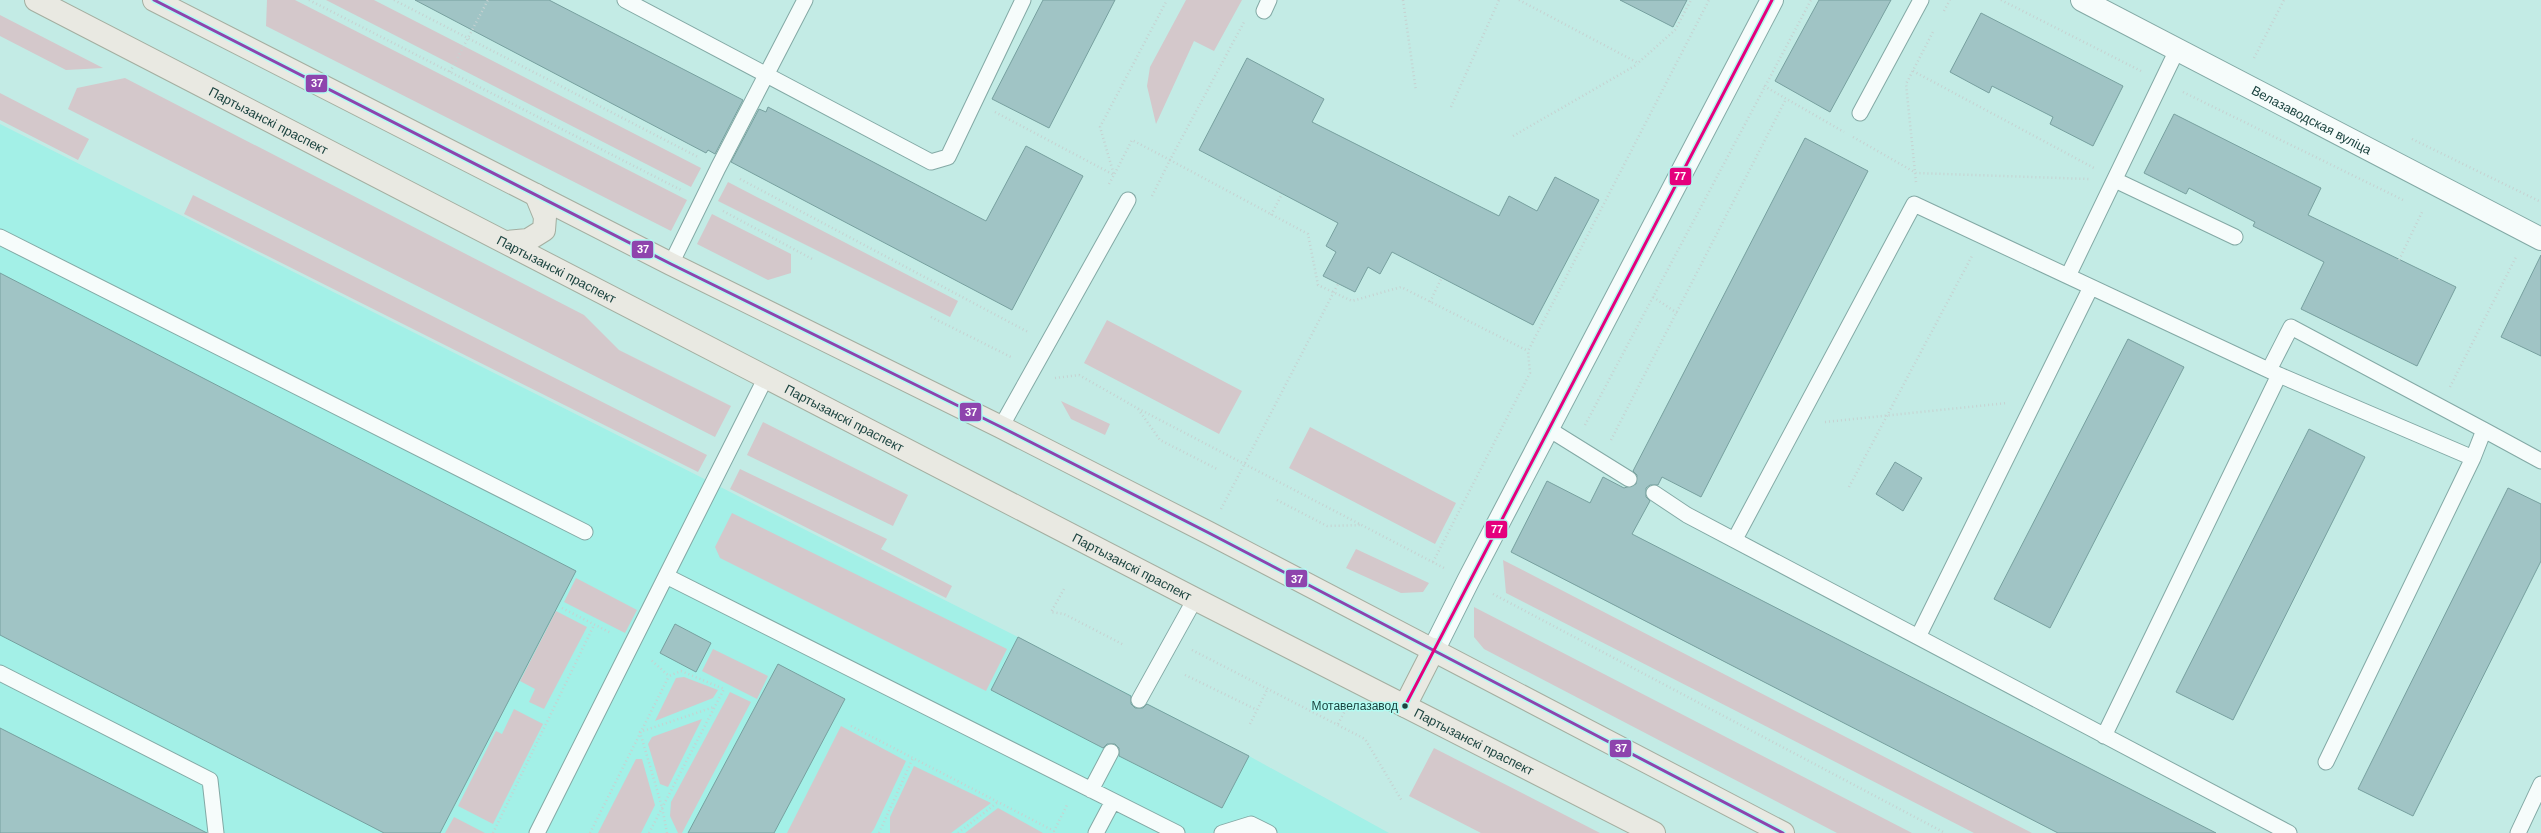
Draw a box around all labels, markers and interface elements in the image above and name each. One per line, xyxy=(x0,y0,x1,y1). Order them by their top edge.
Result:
line badge: 37 xyxy=(305,74,328,93)
text: 37 xyxy=(311,77,323,89)
street label: Велазаводская вуліца xyxy=(2249,82,2375,157)
street label: Партызанскі праспект xyxy=(207,83,331,157)
line badge: 77 xyxy=(1669,167,1692,186)
text: 77 xyxy=(1674,170,1686,182)
street label: Партызанскі праспект xyxy=(494,232,619,306)
line badge: 37 xyxy=(631,240,654,259)
text: 37 xyxy=(637,243,649,255)
street label: Партызанскі праспект xyxy=(782,381,907,455)
line badge: 37 xyxy=(959,402,982,422)
text: 37 xyxy=(965,406,977,418)
line badge: 77 xyxy=(1485,520,1508,539)
text: 77 xyxy=(1491,523,1503,535)
street label: Партызанскі праспект xyxy=(1070,530,1194,604)
line badge: 37 xyxy=(1285,569,1308,588)
text: 37 xyxy=(1291,573,1303,585)
place label: Мотавелазавод xyxy=(1312,699,1398,713)
marker: Мотавелазавод xyxy=(1400,701,1410,711)
street label: Партызанскі праспект xyxy=(1412,705,1536,778)
line badge: 37 xyxy=(1609,739,1632,758)
text: 37 xyxy=(1615,742,1627,754)

